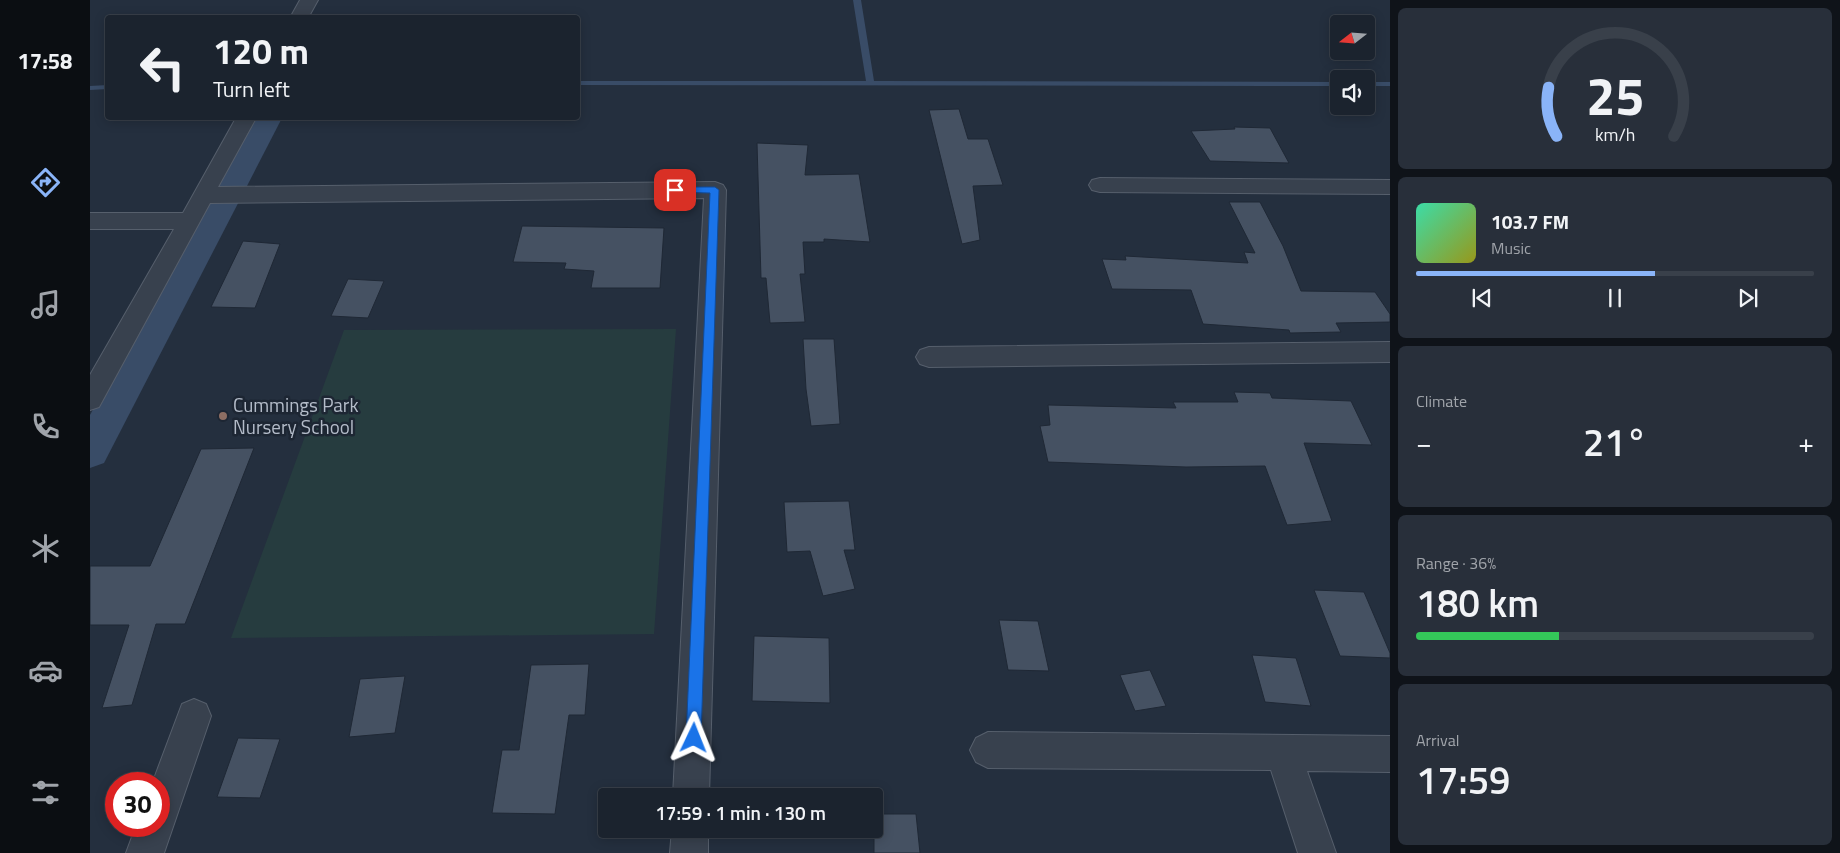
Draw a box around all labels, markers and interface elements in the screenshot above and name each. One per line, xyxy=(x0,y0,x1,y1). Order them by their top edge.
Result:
north arrow xyxy=(1330,15,1375,60)
map controls xyxy=(1330,15,1375,115)
text: 120 m xyxy=(213,24,309,78)
icon: left xyxy=(130,35,195,100)
text: 17:58 xyxy=(18,44,72,78)
text: 25 xyxy=(1586,56,1644,135)
button: sound xyxy=(1330,70,1375,115)
text: Turn left xyxy=(213,72,290,106)
text: km/h xyxy=(1595,121,1635,148)
icon: directions xyxy=(28,165,63,200)
pin xyxy=(654,169,696,211)
icon: arrive xyxy=(661,176,689,204)
text: 103.7 FM xyxy=(1491,207,1569,236)
text: Music xyxy=(1491,236,1531,260)
icon: previous xyxy=(1468,284,1496,312)
icon: pause xyxy=(1601,284,1629,312)
icon: next xyxy=(1734,284,1762,312)
icon: music xyxy=(28,287,63,322)
text: Climate xyxy=(1416,389,1467,413)
place label: Cummings Park Nursery School xyxy=(233,390,359,441)
icon: phone xyxy=(28,409,63,444)
marker: Cummings Park Nursery School xyxy=(217,410,229,422)
text: 21° xyxy=(1583,413,1647,471)
text: − xyxy=(1416,421,1432,464)
text: + xyxy=(1798,421,1814,464)
icon: climate xyxy=(28,531,63,566)
text: Range · 36% xyxy=(1416,551,1496,575)
text: 180 km xyxy=(1416,574,1539,632)
icon: car xyxy=(28,653,63,688)
position arrow xyxy=(667,711,719,763)
text: Arrival xyxy=(1416,728,1459,752)
text: 17:59 xyxy=(1416,751,1510,809)
speed limit sign: 30 xyxy=(105,772,170,837)
icon: filters xyxy=(28,775,63,810)
text: 17:59 · 1 min · 130 m xyxy=(655,798,826,827)

